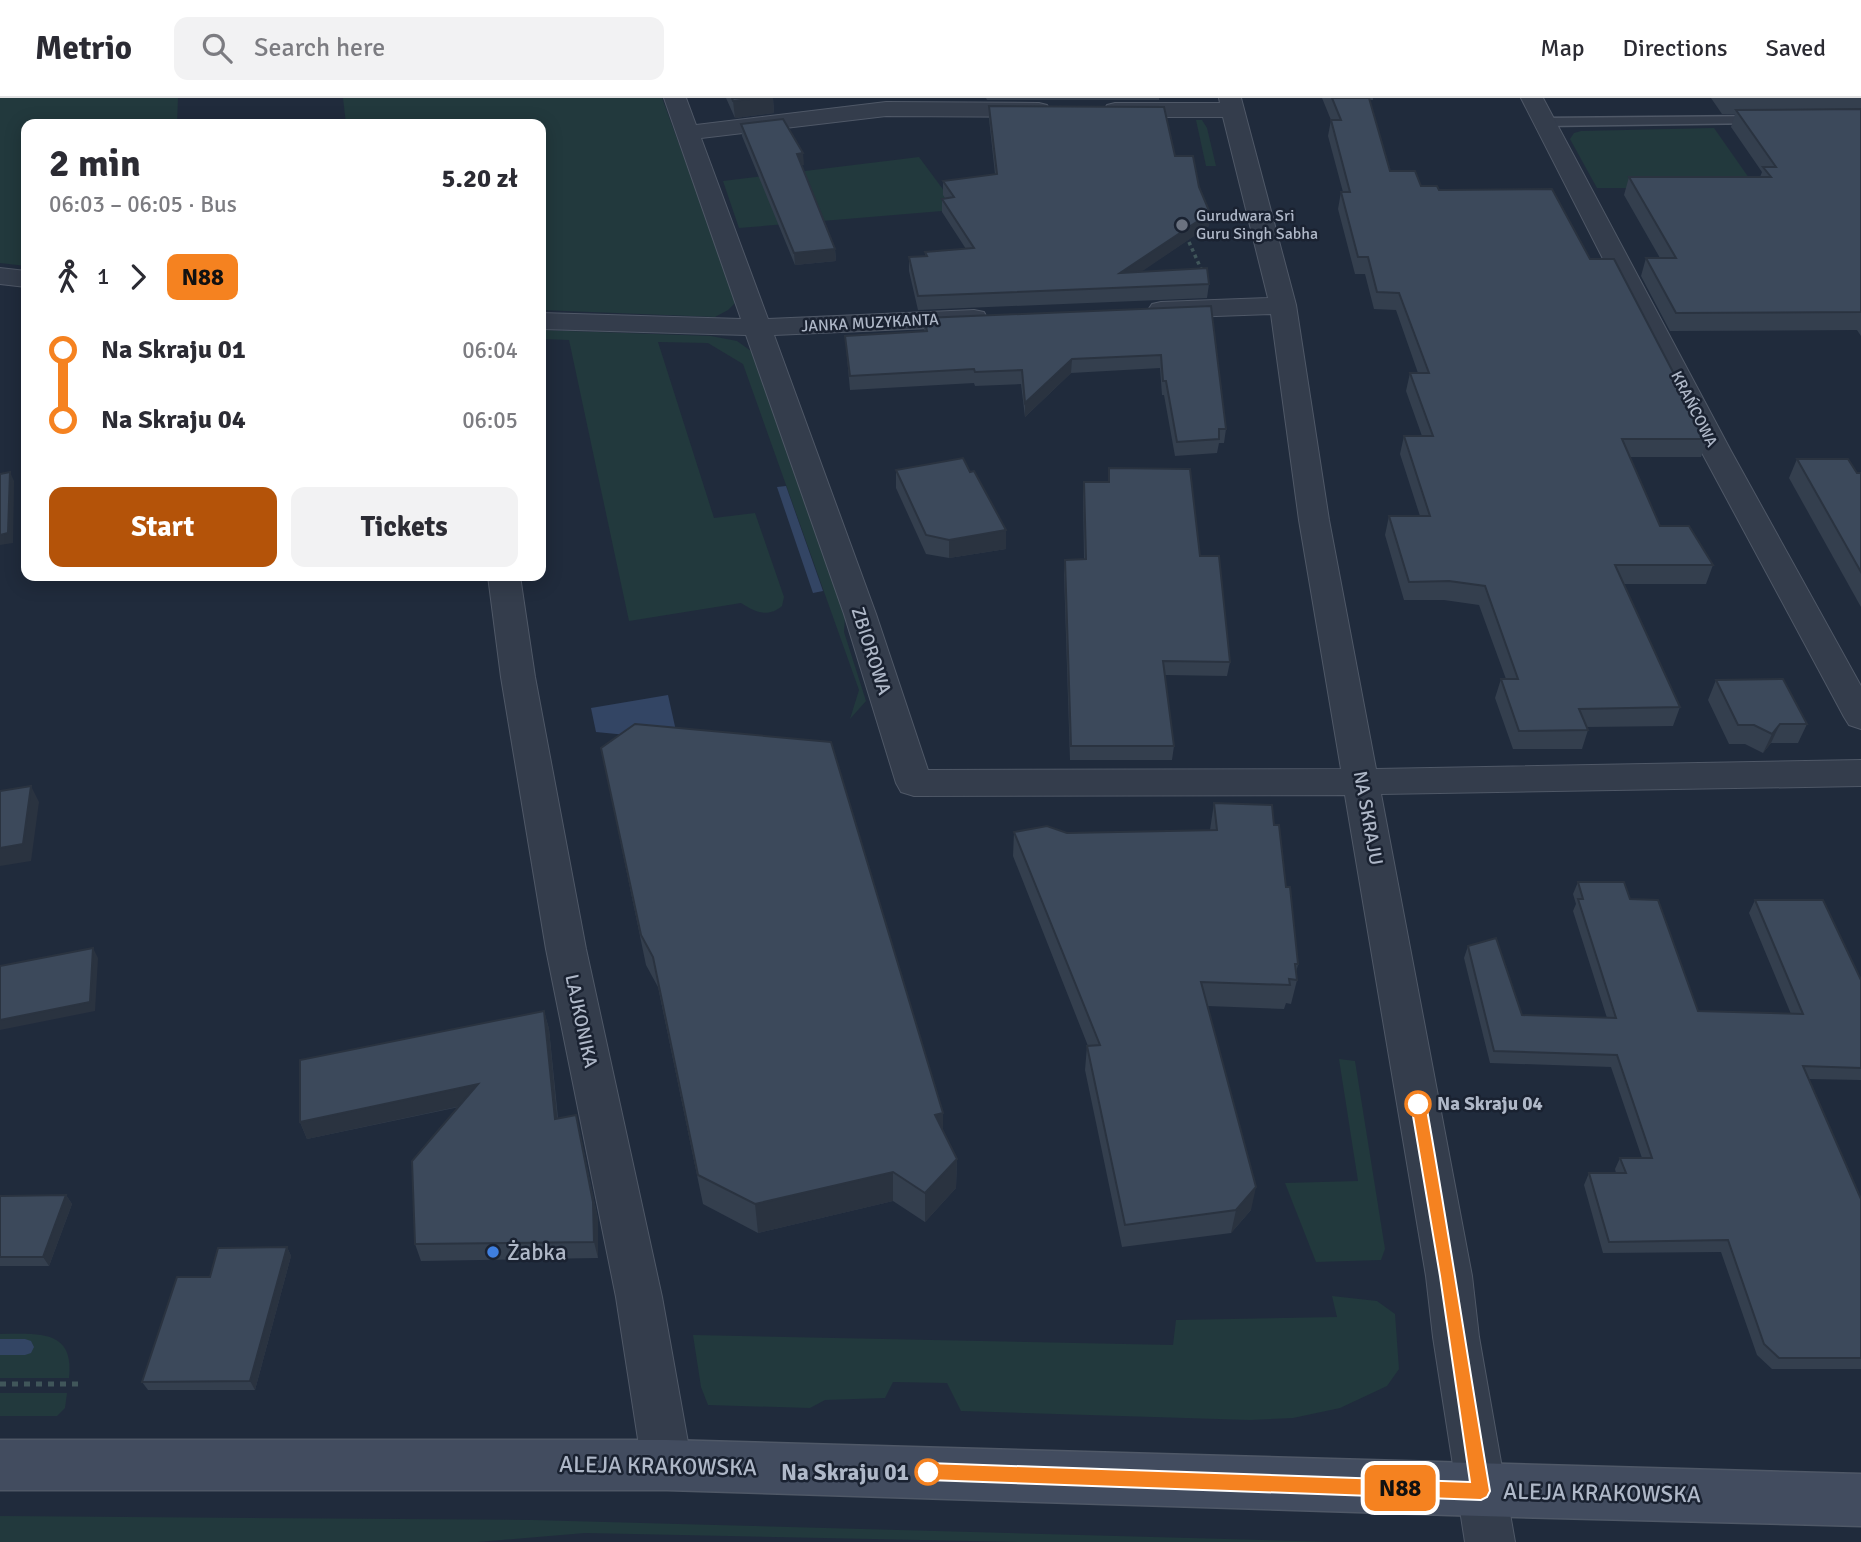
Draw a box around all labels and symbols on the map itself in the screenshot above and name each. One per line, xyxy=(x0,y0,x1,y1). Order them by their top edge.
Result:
place label: Gurudwara Sri Guru Singh Sabha xyxy=(1196,206,1318,244)
marker: Gurudwara Sri Guru Singh Sabha xyxy=(1174,217,1190,233)
street label: JANKA MUZYKANTA xyxy=(801,309,939,337)
street label: KRAŃCOWA xyxy=(1666,368,1722,451)
street label: ZBIOROWA xyxy=(846,604,897,698)
street label: NA SKRAJU xyxy=(1348,769,1388,867)
street label: LAJKONIKA xyxy=(559,972,603,1070)
marker: Na Skraju 04 xyxy=(1405,1091,1431,1117)
place label: Na Skraju 04 xyxy=(1437,1092,1543,1116)
place label: Żabka xyxy=(507,1238,567,1267)
marker: Żabka xyxy=(485,1244,501,1260)
street label: ALEJA KRAKOWSKA xyxy=(559,1450,757,1482)
place label: Na Skraju 01 xyxy=(781,1458,909,1487)
marker: Na Skraju 01 xyxy=(915,1459,941,1485)
line badge: N88 xyxy=(1360,1465,1440,1511)
street label: ALEJA KRAKOWSKA xyxy=(1503,1477,1701,1509)

